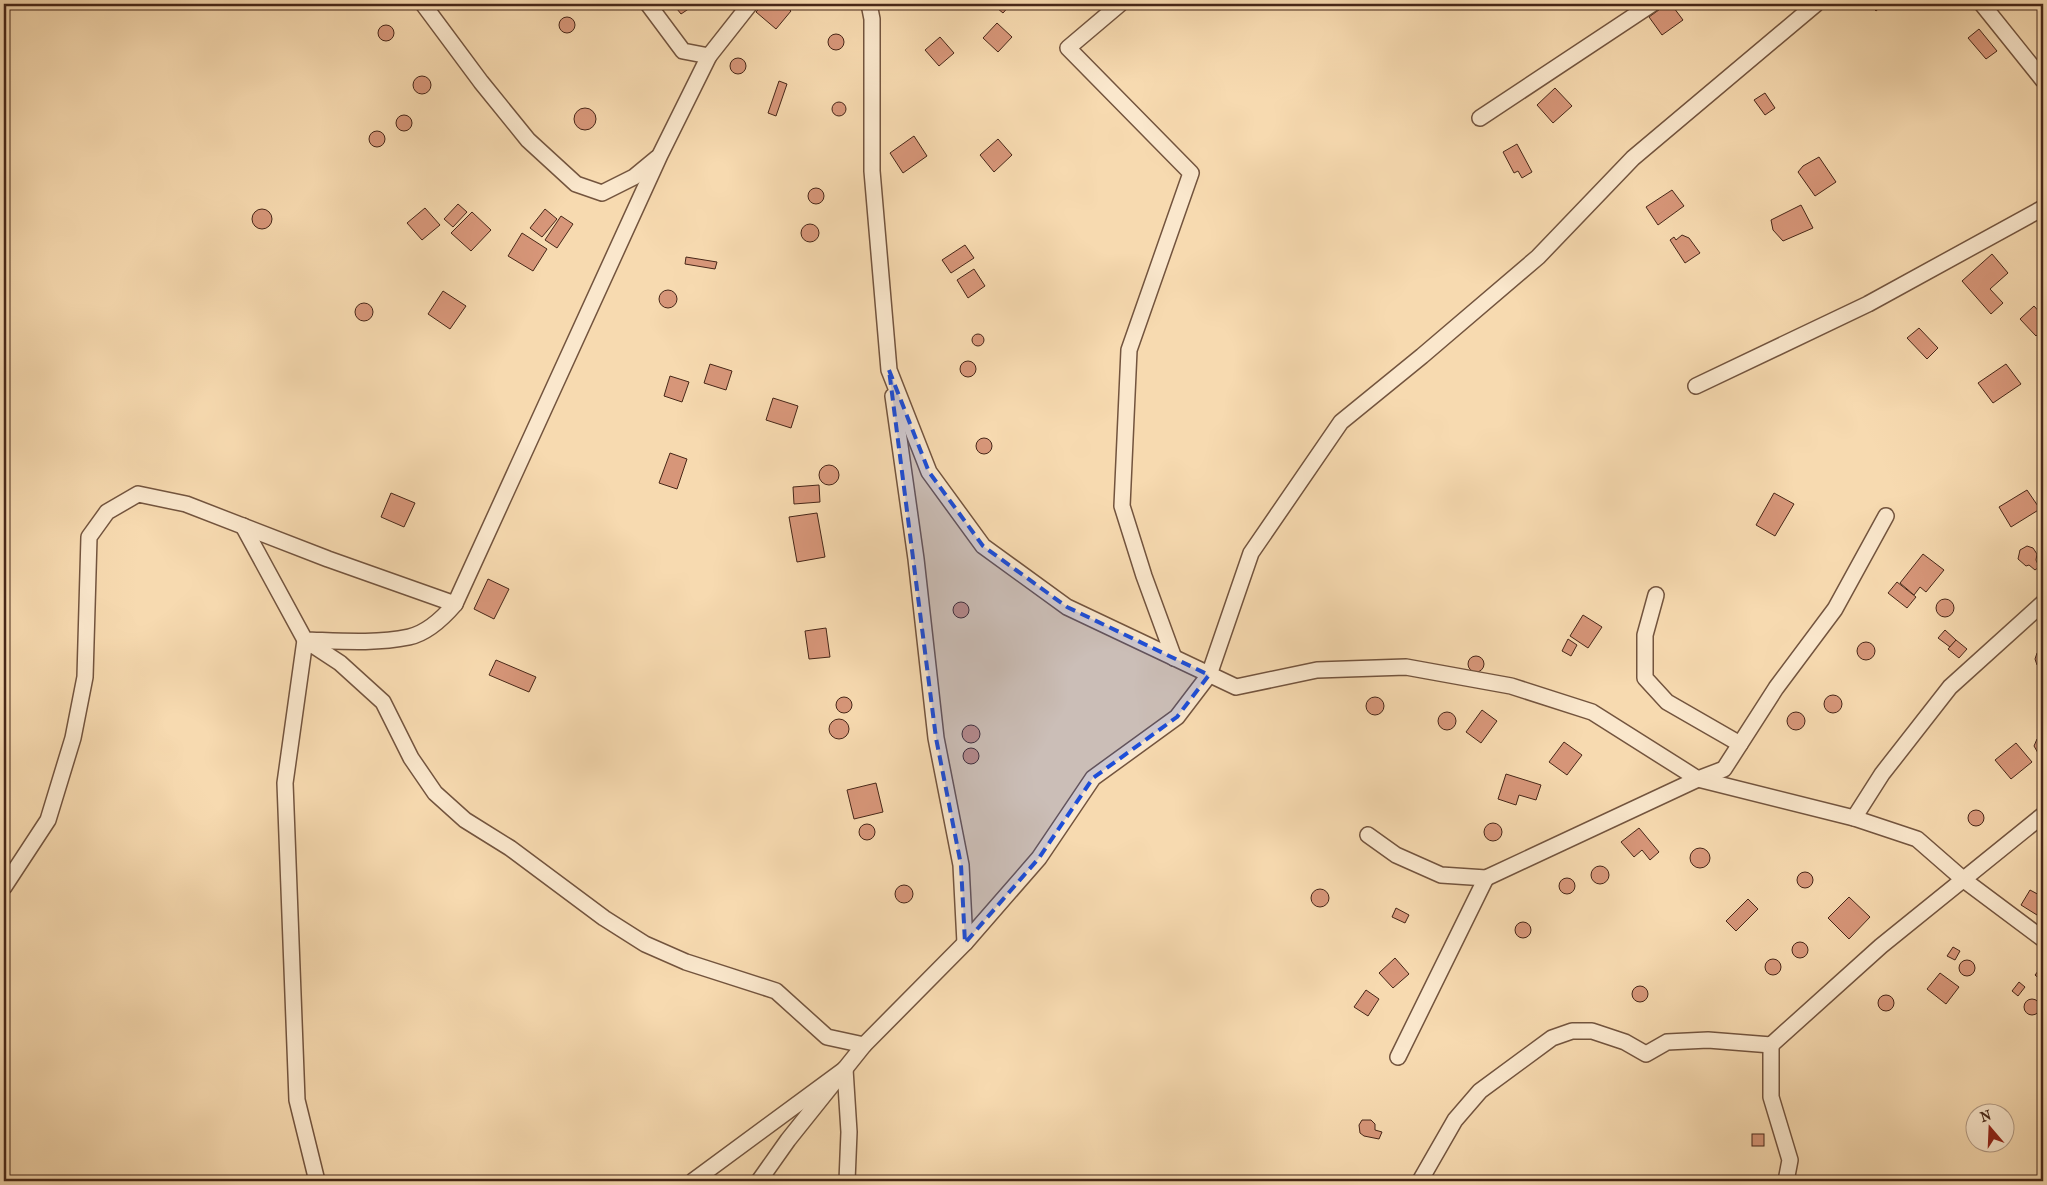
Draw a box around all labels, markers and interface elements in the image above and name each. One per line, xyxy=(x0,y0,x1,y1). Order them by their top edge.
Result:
north arrow xyxy=(1964,1102,2014,1152)
text: N xyxy=(1978,1106,1994,1126)

